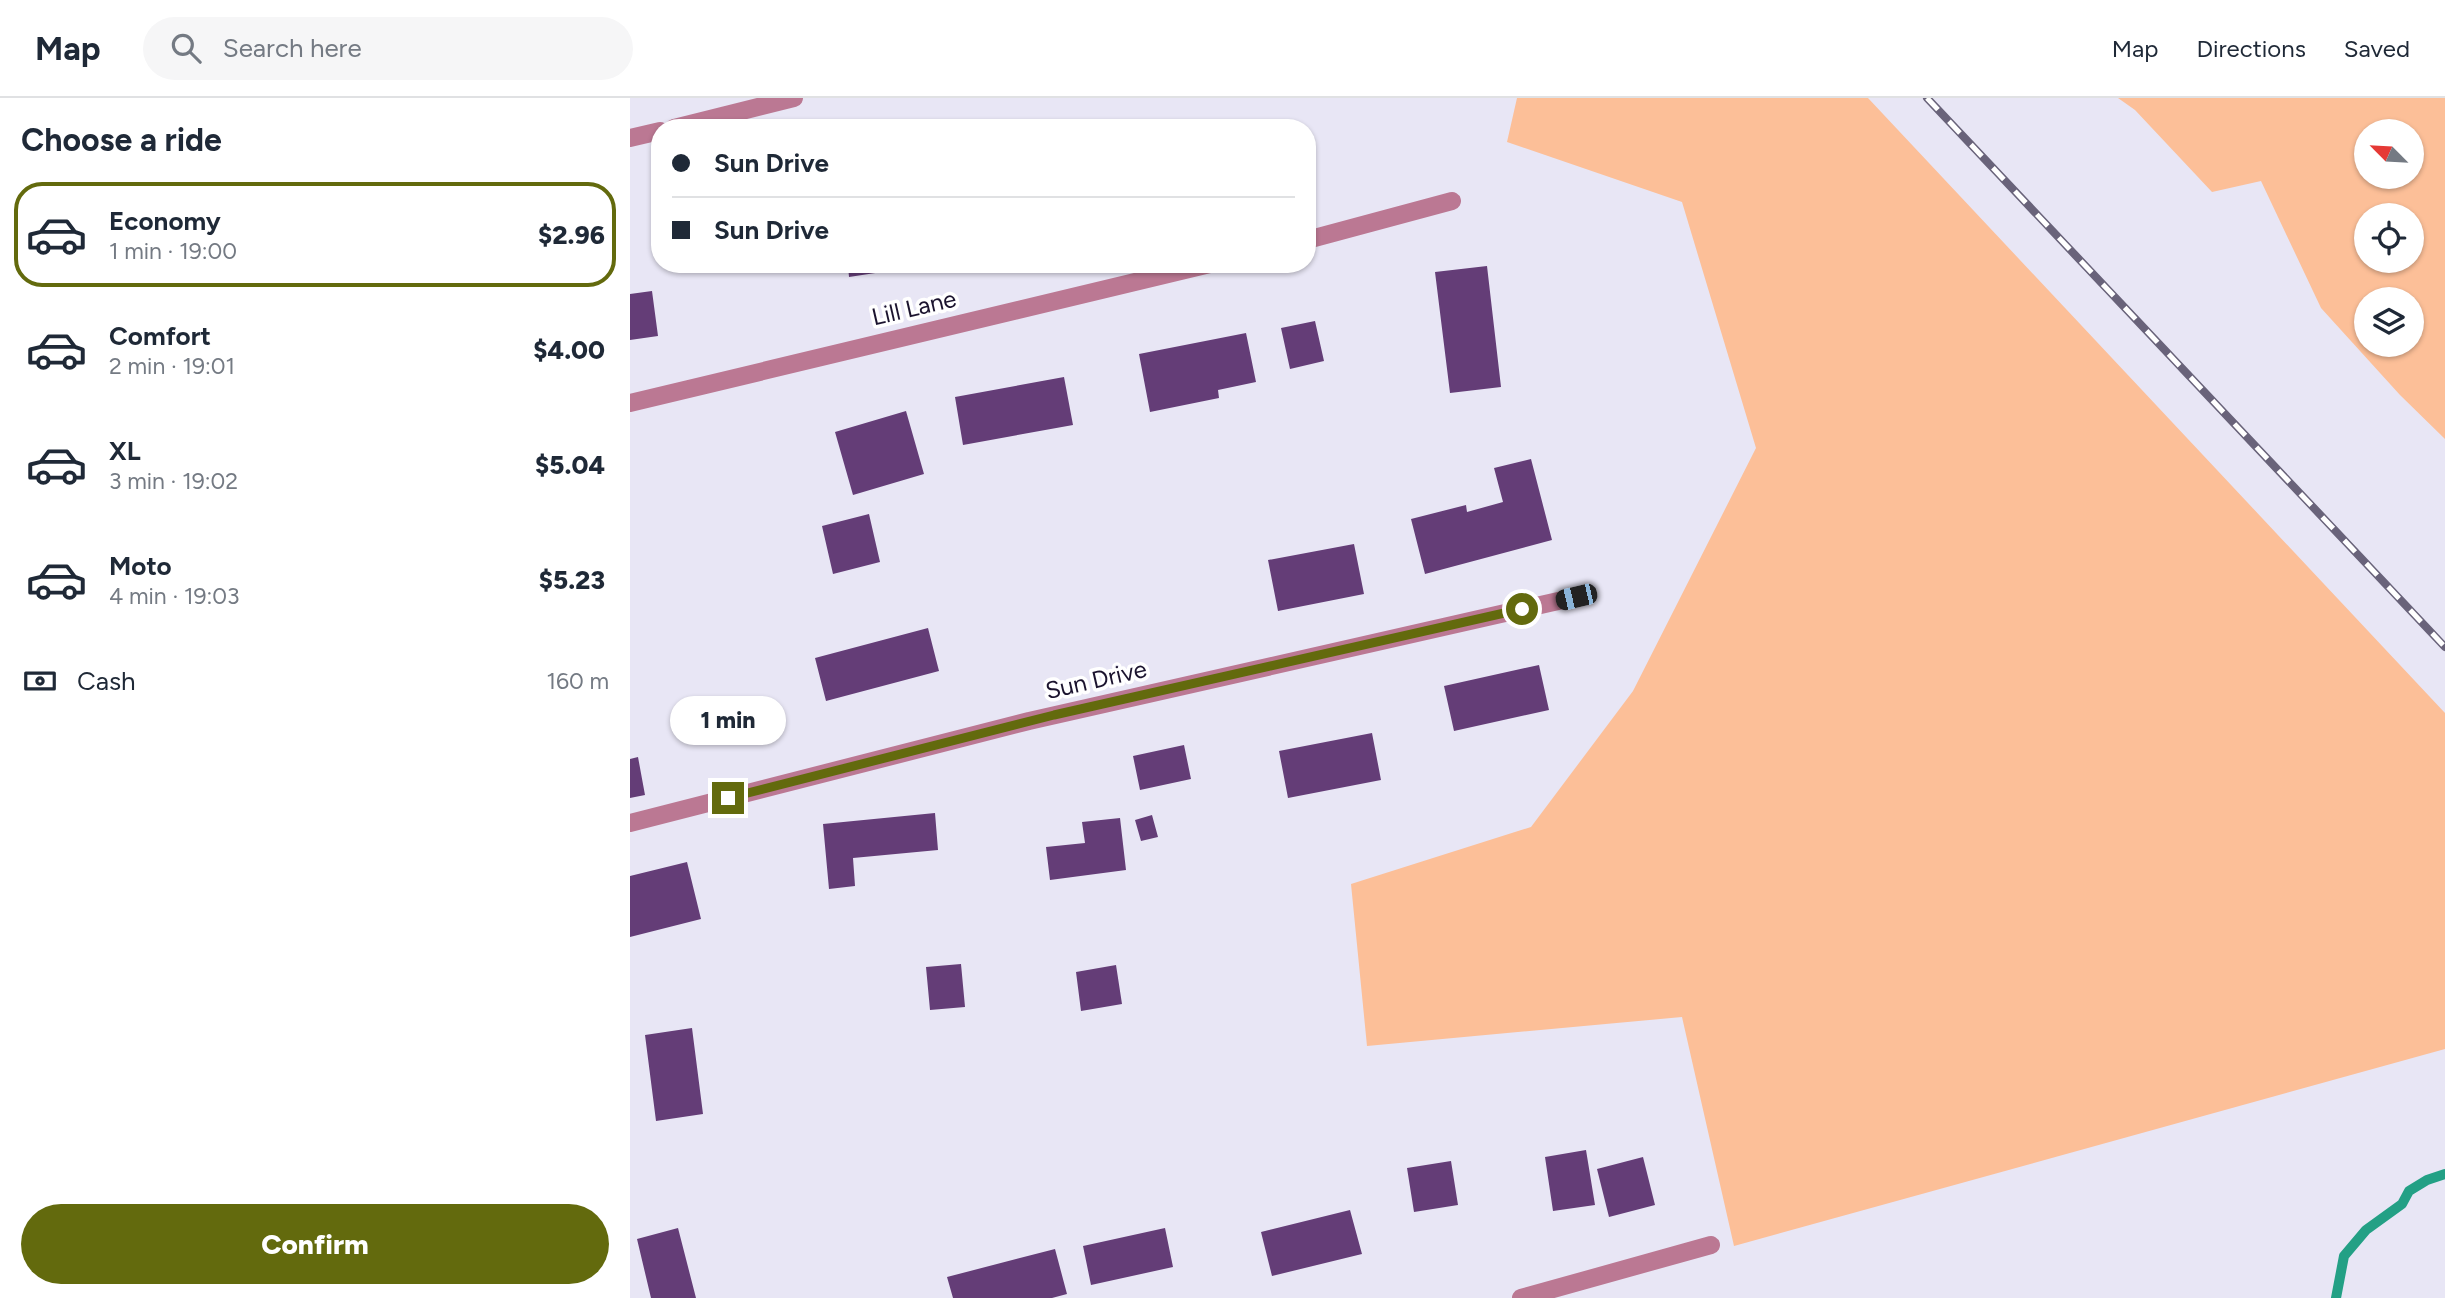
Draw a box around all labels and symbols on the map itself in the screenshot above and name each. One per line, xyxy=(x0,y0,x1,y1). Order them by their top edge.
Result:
north arrow xyxy=(2354,119,2424,189)
street label: Lill Lane xyxy=(869,284,959,331)
car xyxy=(1554,582,1599,612)
route start xyxy=(1506,593,1538,625)
street label: Sun Drive xyxy=(1042,654,1149,705)
callout: 1 min xyxy=(670,696,786,746)
route end xyxy=(712,782,744,814)

